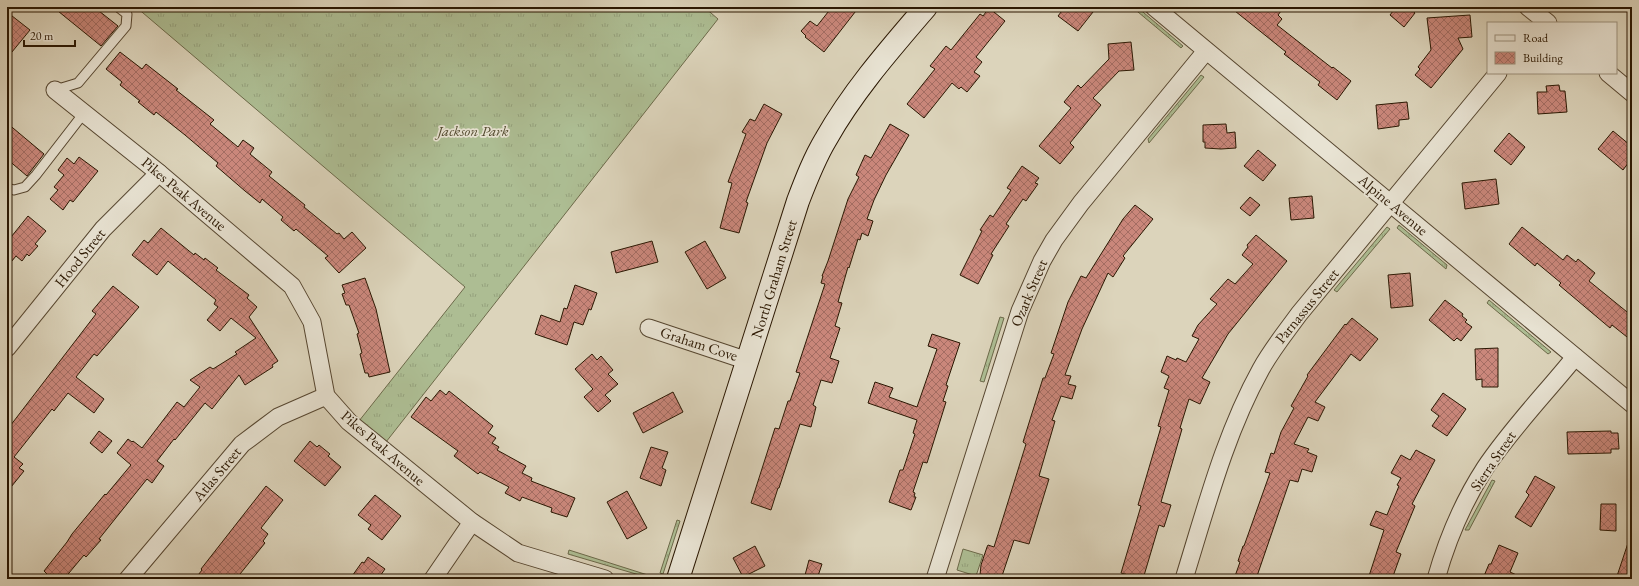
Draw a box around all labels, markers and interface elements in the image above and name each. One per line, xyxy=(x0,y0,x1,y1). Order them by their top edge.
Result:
scale bar xyxy=(24,22,75,48)
legend xyxy=(1487,22,1617,74)
text: 20 m xyxy=(30,28,54,44)
text: Road xyxy=(1523,30,1549,46)
text: Building xyxy=(1523,50,1564,66)
park label: Jackson Park xyxy=(434,121,509,140)
street label: Pikes Peak Avenue xyxy=(138,153,231,235)
street label: Alpine Avenue xyxy=(1354,169,1432,239)
street label: North Graham Street xyxy=(746,217,801,340)
street label: Hood Street xyxy=(50,224,109,291)
street label: Ozark Street xyxy=(1006,256,1051,329)
street label: Parnassus Street xyxy=(1271,264,1343,347)
street label: Graham Cove xyxy=(658,322,740,365)
street label: Pikes Peak Avenue xyxy=(337,406,429,489)
street label: Sierra Street xyxy=(1466,427,1520,494)
street label: Atlas Street xyxy=(188,442,245,506)

